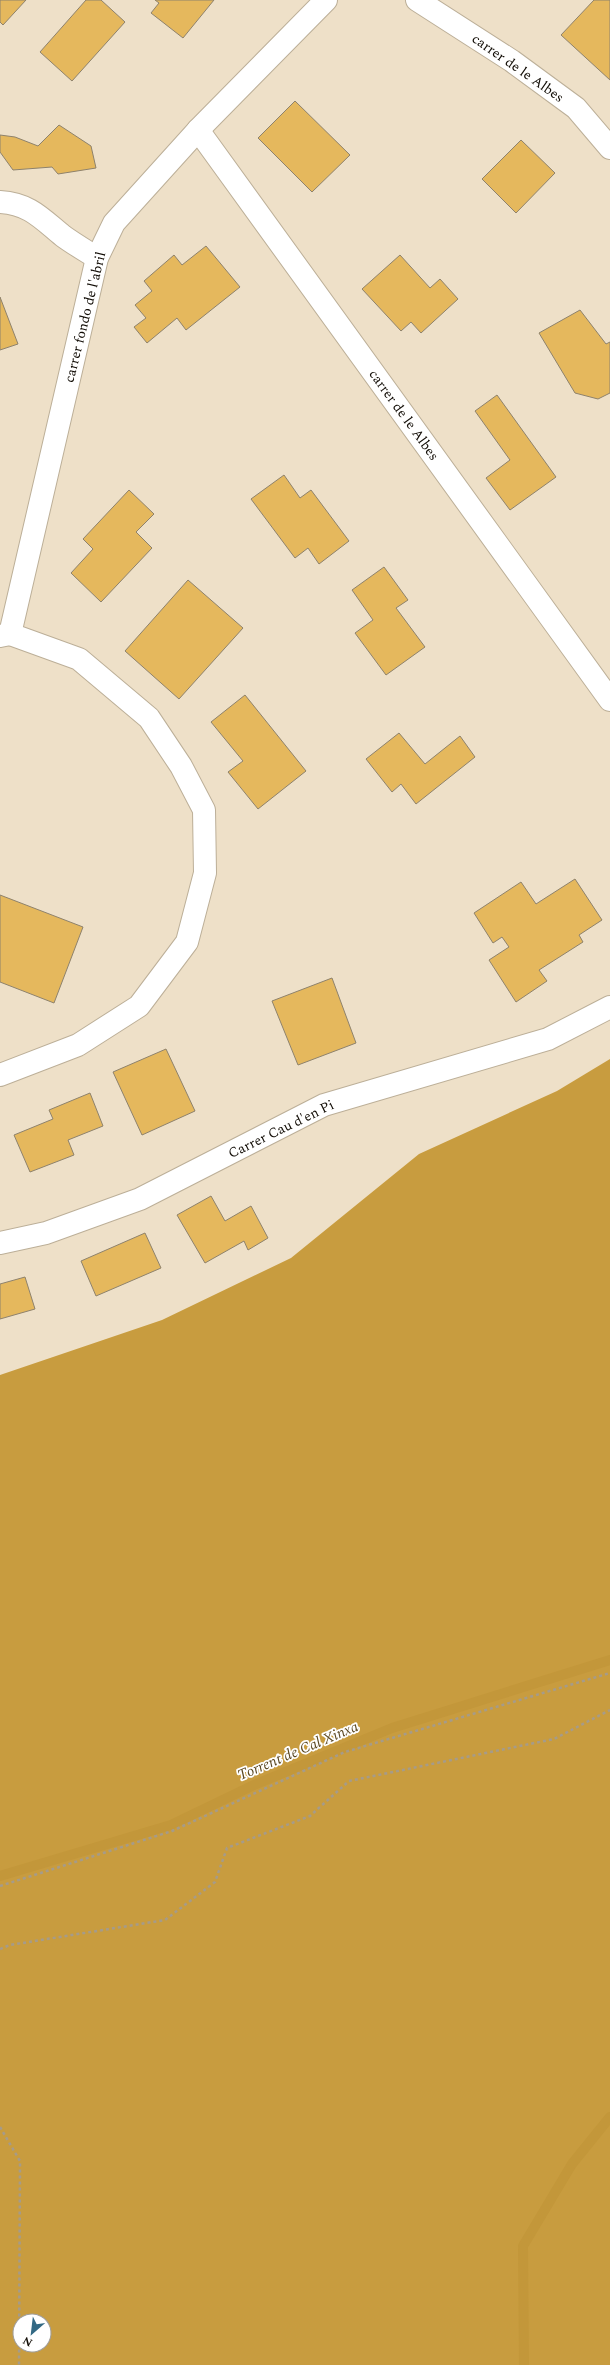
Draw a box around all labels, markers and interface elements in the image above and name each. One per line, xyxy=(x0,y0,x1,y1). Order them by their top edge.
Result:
street label: carrer de le Albes xyxy=(468,28,568,108)
street label: carrer fondo de l'abril xyxy=(59,249,111,385)
street label: carrer de le Albes xyxy=(364,365,444,465)
street label: Carrer Cau d'en Pi xyxy=(225,1094,337,1164)
water label: Torrent de Cal Xinxa xyxy=(234,1715,362,1787)
north arrow xyxy=(12,2313,52,2353)
text: N xyxy=(20,2332,35,2351)

